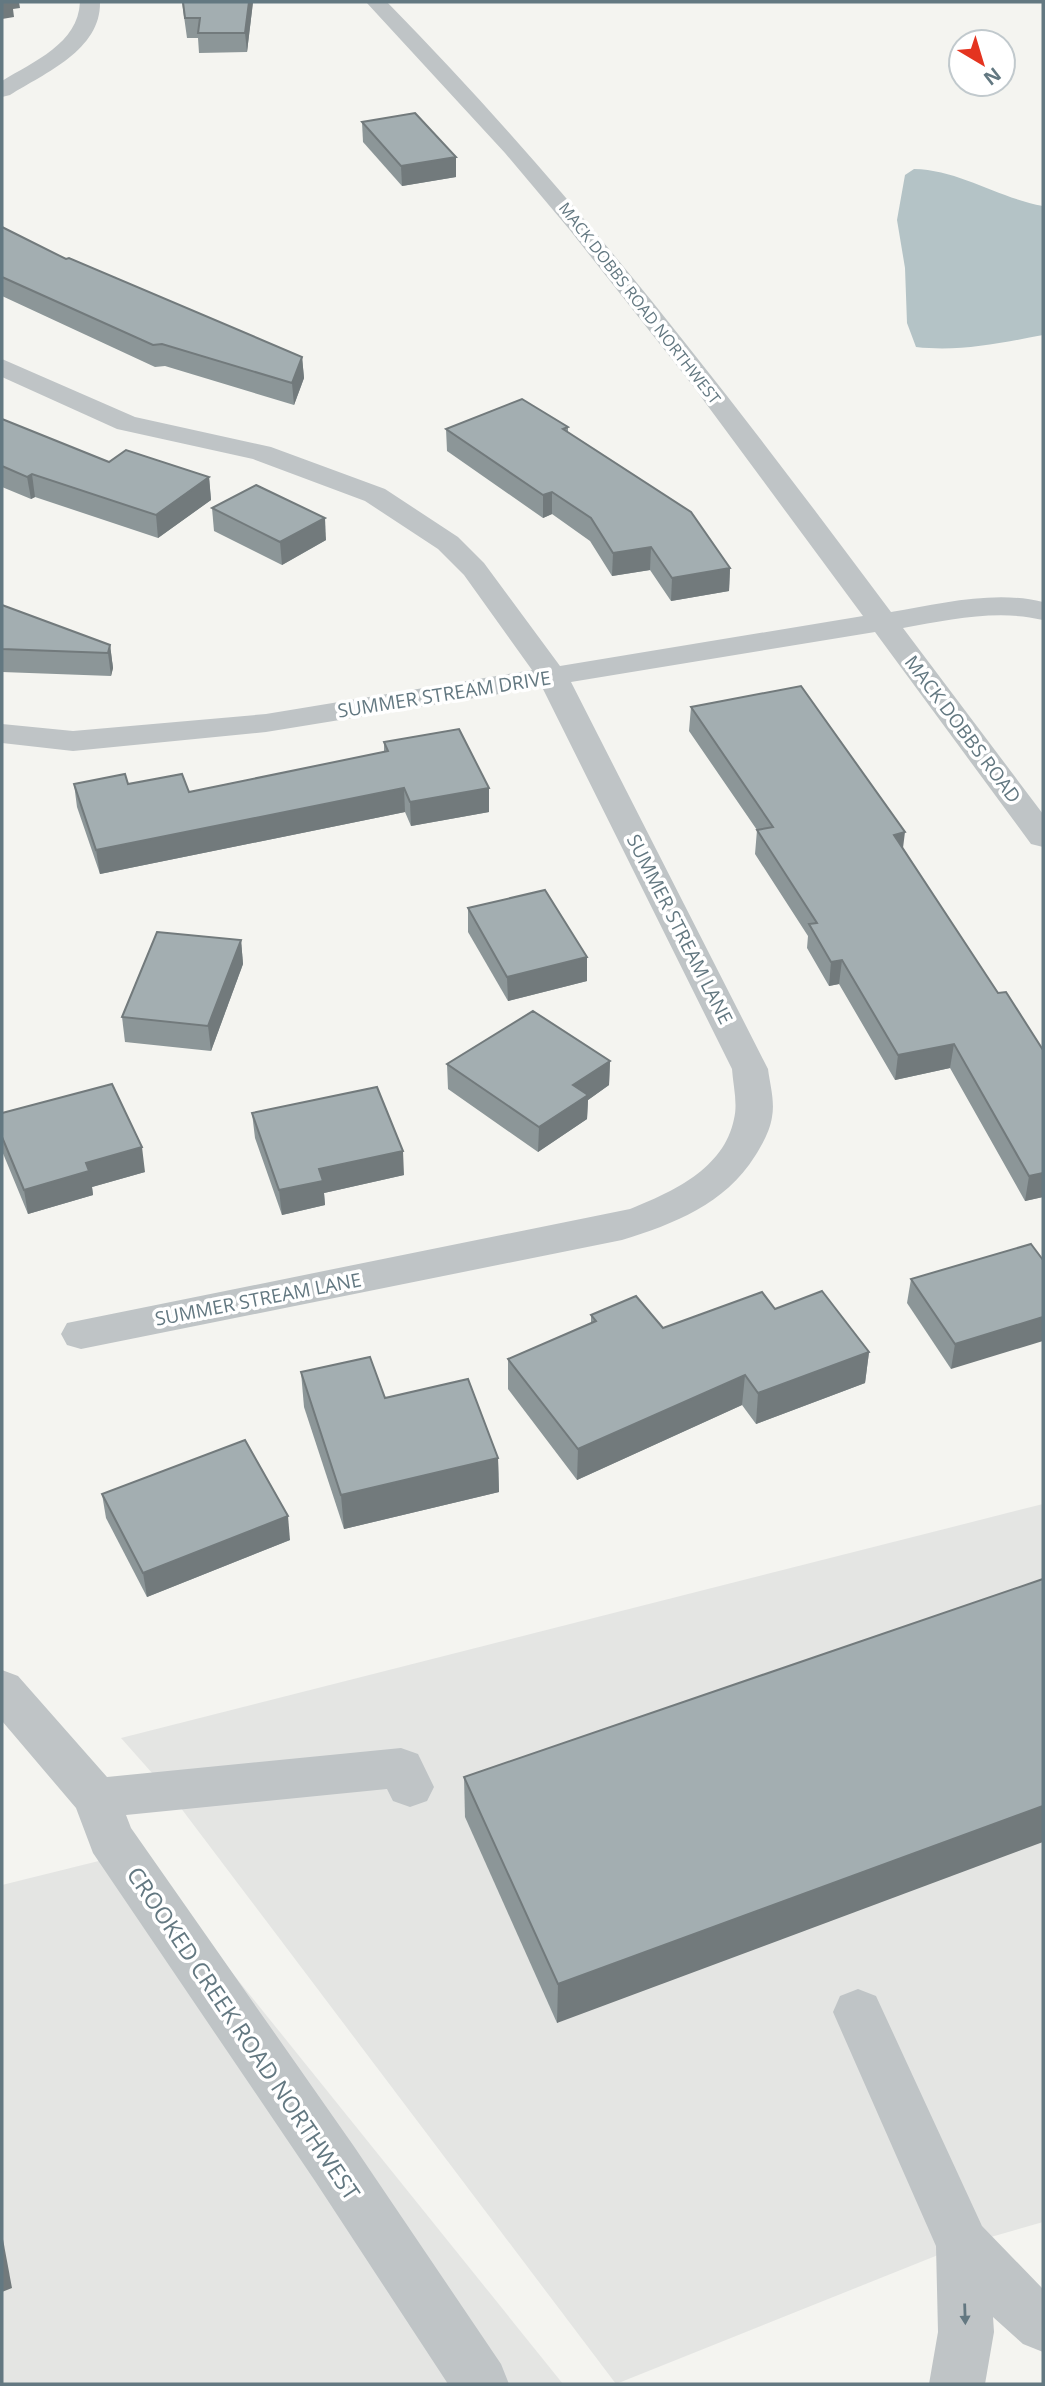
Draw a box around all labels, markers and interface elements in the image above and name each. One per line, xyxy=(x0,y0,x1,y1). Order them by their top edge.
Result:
north arrow xyxy=(947,28,1017,98)
text: N xyxy=(978,61,1007,91)
street label: MACK DOBBS ROAD NORTHWEST xyxy=(554,197,726,409)
street label: MACK DOBBS ROAD xyxy=(899,650,1027,808)
street label: SUMMER STREAM DRIVE xyxy=(336,664,552,724)
street label: SUMMER STREAM LANE xyxy=(621,830,739,1028)
street label: SUMMER STREAM LANE xyxy=(153,1266,363,1332)
street label: CROOKED CREEK ROAD NORTHWEST xyxy=(120,1860,368,2206)
one-way arrow xyxy=(960,2303,971,2325)

